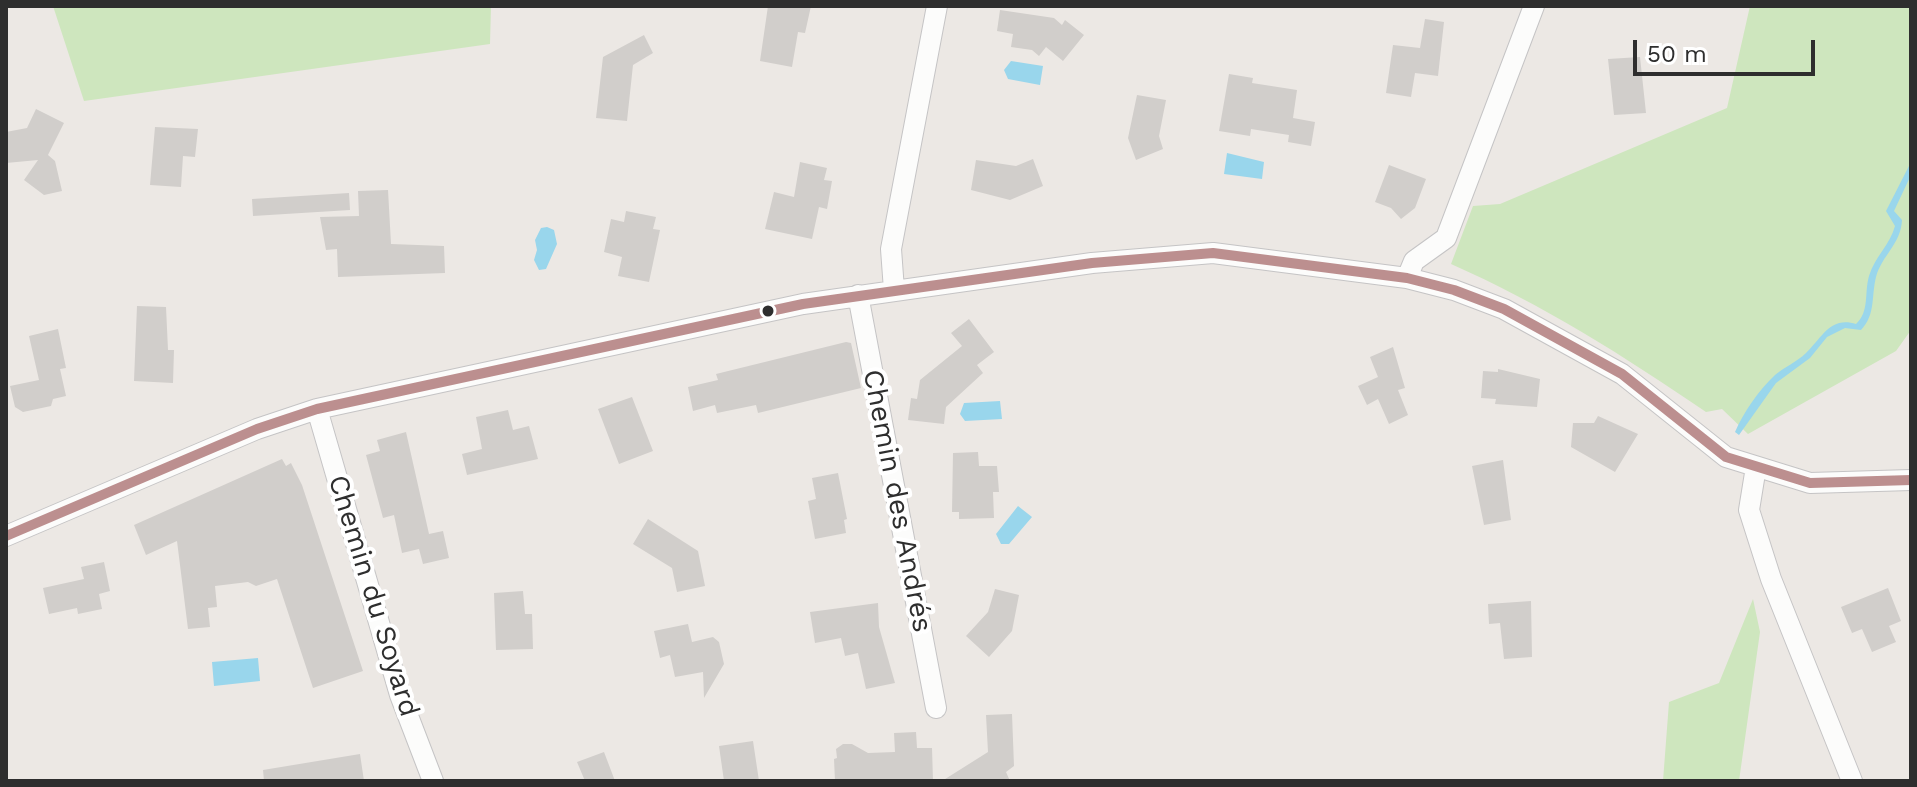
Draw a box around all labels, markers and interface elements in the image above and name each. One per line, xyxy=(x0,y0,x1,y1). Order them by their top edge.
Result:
scale bar xyxy=(1637,24,1819,74)
text: 50 m xyxy=(1647,40,1707,68)
unlabelled marker xyxy=(760,303,776,319)
street label: Chemin des Andrés xyxy=(855,367,939,635)
street label: Chemin du Soyard xyxy=(320,471,426,721)

